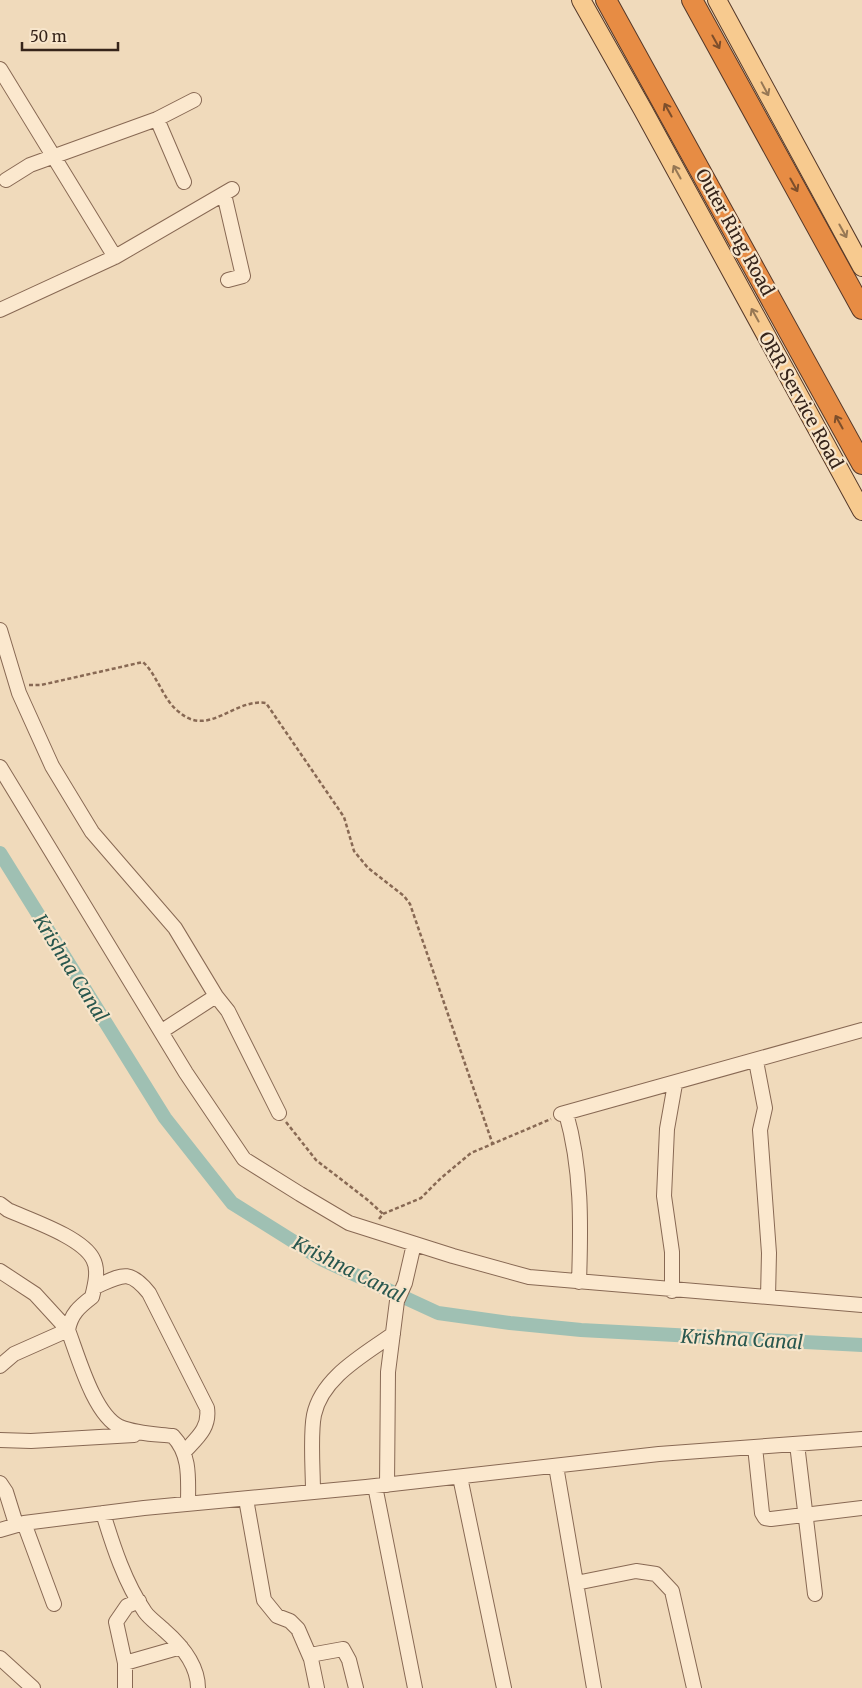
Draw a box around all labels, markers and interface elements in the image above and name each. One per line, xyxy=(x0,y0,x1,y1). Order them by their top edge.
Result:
scale bar xyxy=(22,20,119,52)
text: 50 m xyxy=(30,27,67,46)
one-way arrow xyxy=(711,35,721,50)
one-way arrow xyxy=(761,81,771,95)
one-way arrow xyxy=(663,103,673,118)
street label: Outer Ring Road xyxy=(691,164,779,300)
one-way arrow xyxy=(672,165,681,180)
one-way arrow xyxy=(789,177,799,192)
one-way arrow xyxy=(838,224,848,239)
one-way arrow xyxy=(750,307,760,322)
street label: ORR Service Road xyxy=(754,327,848,473)
one-way arrow xyxy=(833,415,843,429)
water label: Krishna Canal xyxy=(28,909,114,1026)
water label: Krishna Canal xyxy=(288,1230,409,1307)
water label: Krishna Canal xyxy=(679,1324,804,1354)

